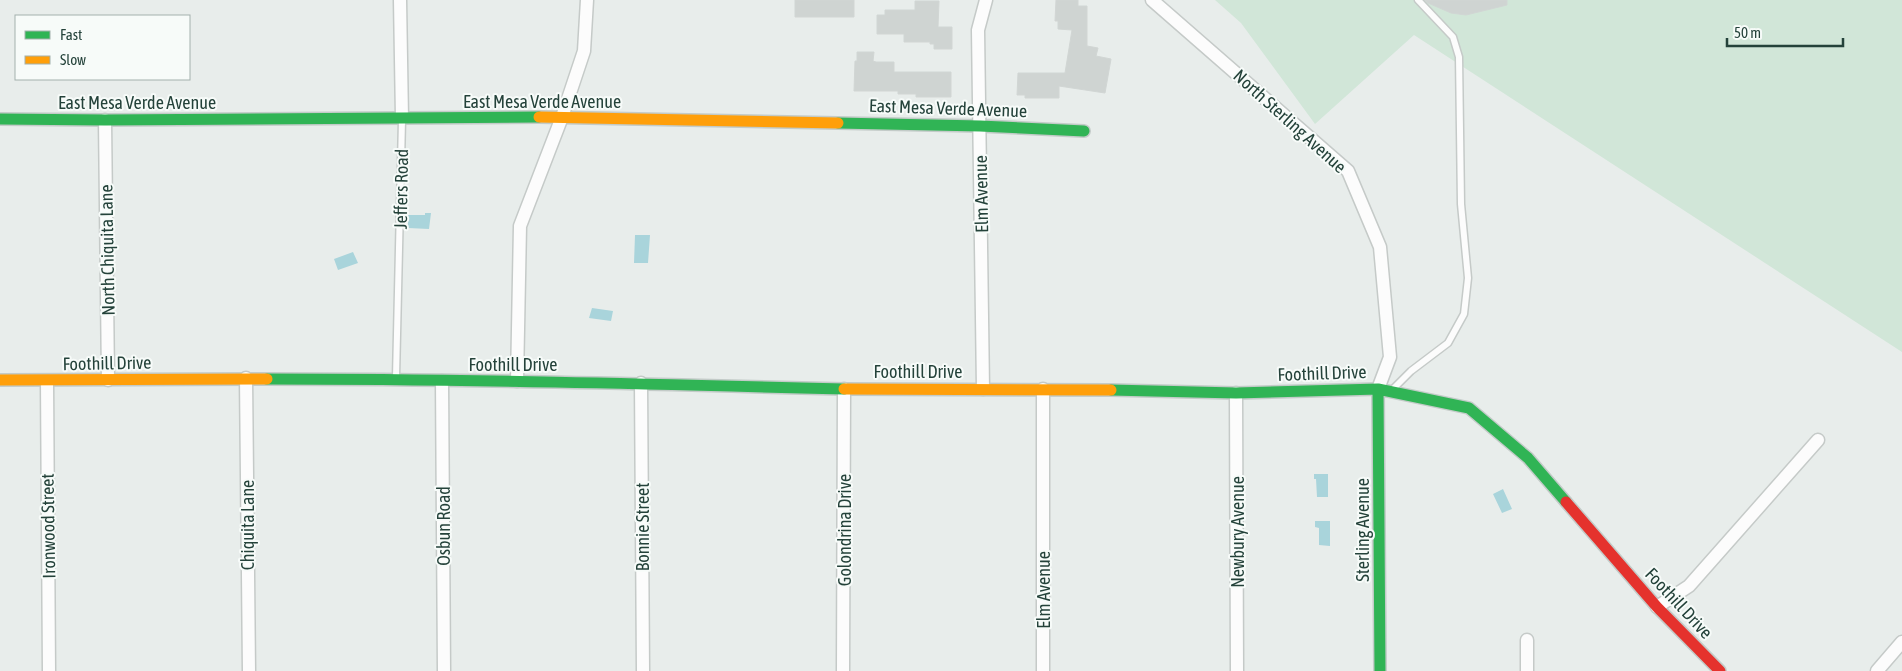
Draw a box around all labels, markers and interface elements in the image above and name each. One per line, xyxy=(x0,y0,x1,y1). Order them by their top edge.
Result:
legend xyxy=(15,15,190,80)
scale bar xyxy=(1727,15,1843,47)
text: 50 m xyxy=(1734,24,1761,41)
text: Fast xyxy=(60,26,82,43)
text: Slow xyxy=(60,51,86,68)
street label: North Sterling Avenue xyxy=(1229,65,1351,177)
street label: East Mesa Verde Avenue xyxy=(463,91,621,112)
street label: East Mesa Verde Avenue xyxy=(58,92,216,113)
street label: East Mesa Verde Avenue xyxy=(869,95,1027,121)
street label: Jeffers Road xyxy=(390,149,412,229)
street label: Elm Avenue xyxy=(970,155,992,233)
street label: North Chiquita Lane xyxy=(95,184,119,316)
street label: Foothill Drive xyxy=(62,352,152,374)
street label: Foothill Drive xyxy=(469,354,557,375)
street label: Foothill Drive xyxy=(874,361,962,382)
street label: Foothill Drive xyxy=(1277,361,1367,385)
street label: Ironwood Street xyxy=(37,473,59,579)
street label: Golondrina Drive xyxy=(834,474,855,586)
street label: Newbury Avenue xyxy=(1227,476,1248,588)
street label: Sterling Avenue xyxy=(1352,478,1373,582)
street label: Chiquita Lane xyxy=(237,480,258,570)
street label: Bonnie Street xyxy=(632,483,653,571)
street label: Osbun Road xyxy=(433,486,454,566)
street label: Elm Avenue xyxy=(1033,551,1054,629)
street label: Foothill Drive xyxy=(1641,563,1717,643)

